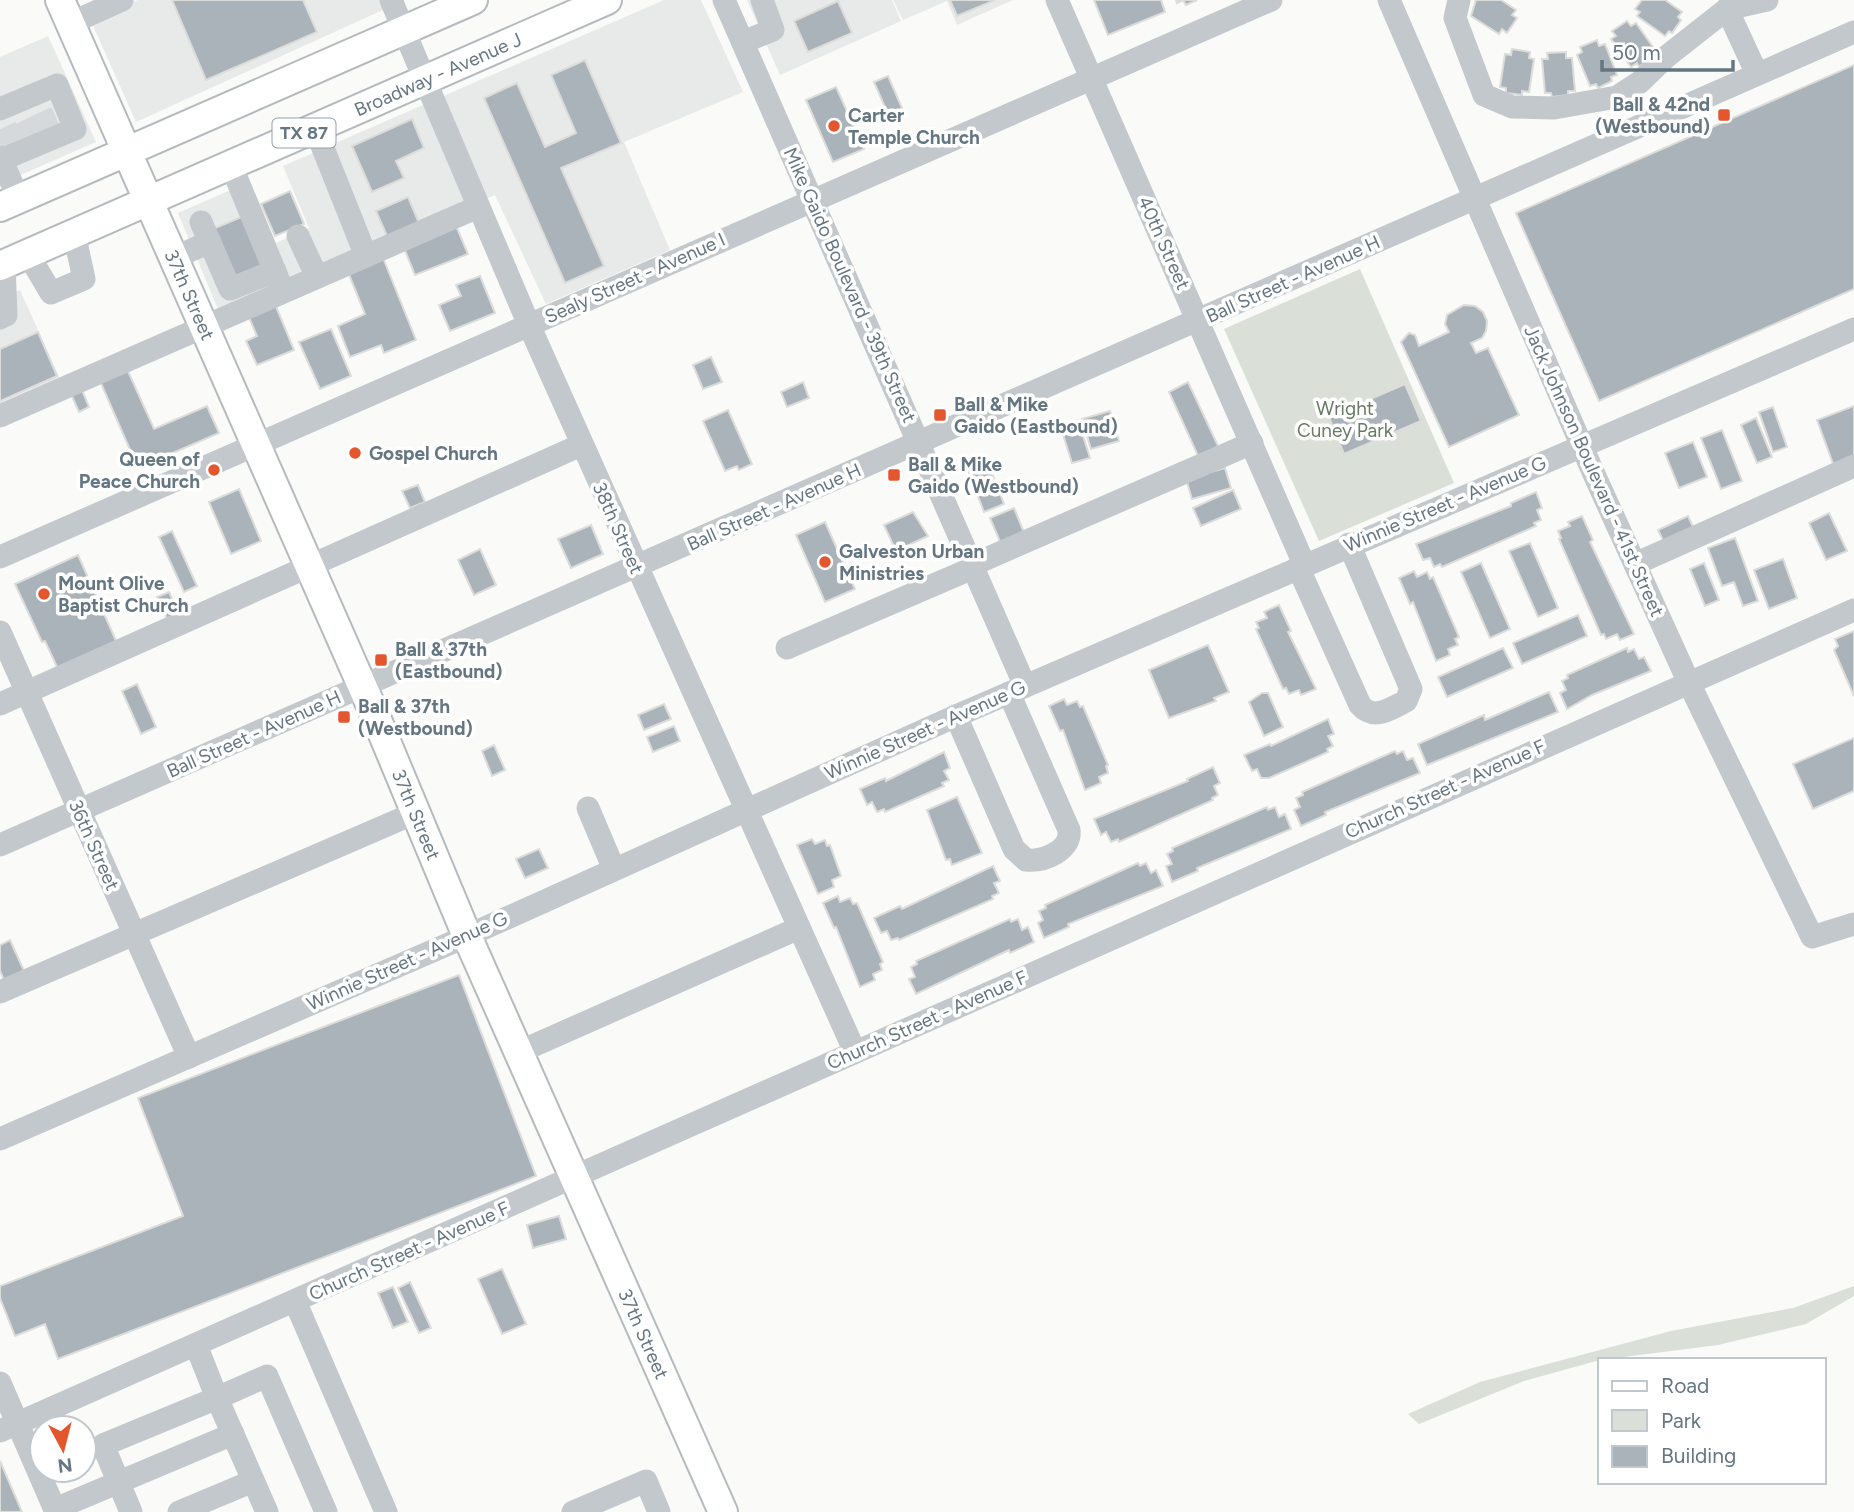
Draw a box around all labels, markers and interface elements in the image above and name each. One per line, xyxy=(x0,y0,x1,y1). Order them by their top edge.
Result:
street label: Broadway - Avenue J xyxy=(351,27,525,121)
scale bar xyxy=(1602,28,1733,72)
text: 50 m xyxy=(1612,40,1661,65)
place label: Ball & 42nd (Westbound) xyxy=(1595,93,1710,138)
place label: Carter Temple Church xyxy=(848,104,980,149)
marker: Ball & 42nd (Westbound) xyxy=(1716,107,1732,123)
road number: TX 87 xyxy=(272,118,336,148)
marker: Carter Temple Church xyxy=(826,118,842,134)
street label: Mike Gaido Boulevard - 39th Street xyxy=(779,144,921,426)
street label: 40th Street xyxy=(1133,193,1195,293)
street label: Sealy Street - Avenue I xyxy=(541,228,729,328)
street label: Ball Street - Avenue H xyxy=(1202,230,1384,328)
street label: 37th Street xyxy=(160,246,220,343)
street label: Jack Johnson Boulevard - 41st Street xyxy=(1519,322,1669,620)
place label: Ball & Mike Gaido (Eastbound) xyxy=(954,393,1118,438)
park label: Wright Cuney Park xyxy=(1297,397,1394,442)
marker: Ball & Mike Gaido (Eastbound) xyxy=(932,407,948,423)
place label: Gospel Church xyxy=(369,442,498,465)
marker: Gospel Church xyxy=(347,445,363,461)
place label: Queen of Peace Church xyxy=(79,448,201,493)
street label: Winnie Street - Avenue G xyxy=(1341,451,1549,557)
place label: Ball & Mike Gaido (Westbound) xyxy=(908,453,1079,498)
street label: Ball Street - Avenue H xyxy=(683,458,865,556)
marker: Queen of Peace Church xyxy=(206,462,222,478)
marker: Ball & Mike Gaido (Westbound) xyxy=(886,467,902,483)
street label: 38th Street xyxy=(588,479,648,577)
place label: Galveston Urban Ministries xyxy=(839,540,984,585)
marker: Galveston Urban Ministries xyxy=(817,554,833,570)
place label: Mount Olive Baptist Church xyxy=(58,572,189,617)
marker: Mount Olive Baptist Church xyxy=(36,586,52,602)
place label: Ball & 37th (Eastbound) xyxy=(395,638,503,683)
marker: Ball & 37th (Eastbound) xyxy=(373,652,389,668)
street label: Winnie Street - Avenue G xyxy=(821,675,1029,785)
street label: Ball Street - Avenue H xyxy=(163,685,345,783)
place label: Ball & 37th (Westbound) xyxy=(358,695,473,740)
marker: Ball & 37th (Westbound) xyxy=(336,709,352,725)
street label: Church Street - Avenue F xyxy=(1341,734,1549,844)
street label: 37th Street xyxy=(387,766,446,863)
street label: 36th Street xyxy=(64,796,124,894)
street label: Winnie Street - Avenue G xyxy=(303,906,511,1016)
street label: Church Street - Avenue F xyxy=(823,965,1031,1075)
street label: Church Street - Avenue F xyxy=(305,1196,513,1306)
street label: 37th Street xyxy=(614,1285,674,1382)
legend xyxy=(1598,1358,1826,1484)
text: Road xyxy=(1661,1373,1709,1398)
text: Park xyxy=(1661,1408,1702,1433)
north arrow xyxy=(28,1414,98,1484)
text: Building xyxy=(1661,1443,1736,1468)
text: N xyxy=(56,1453,74,1478)

